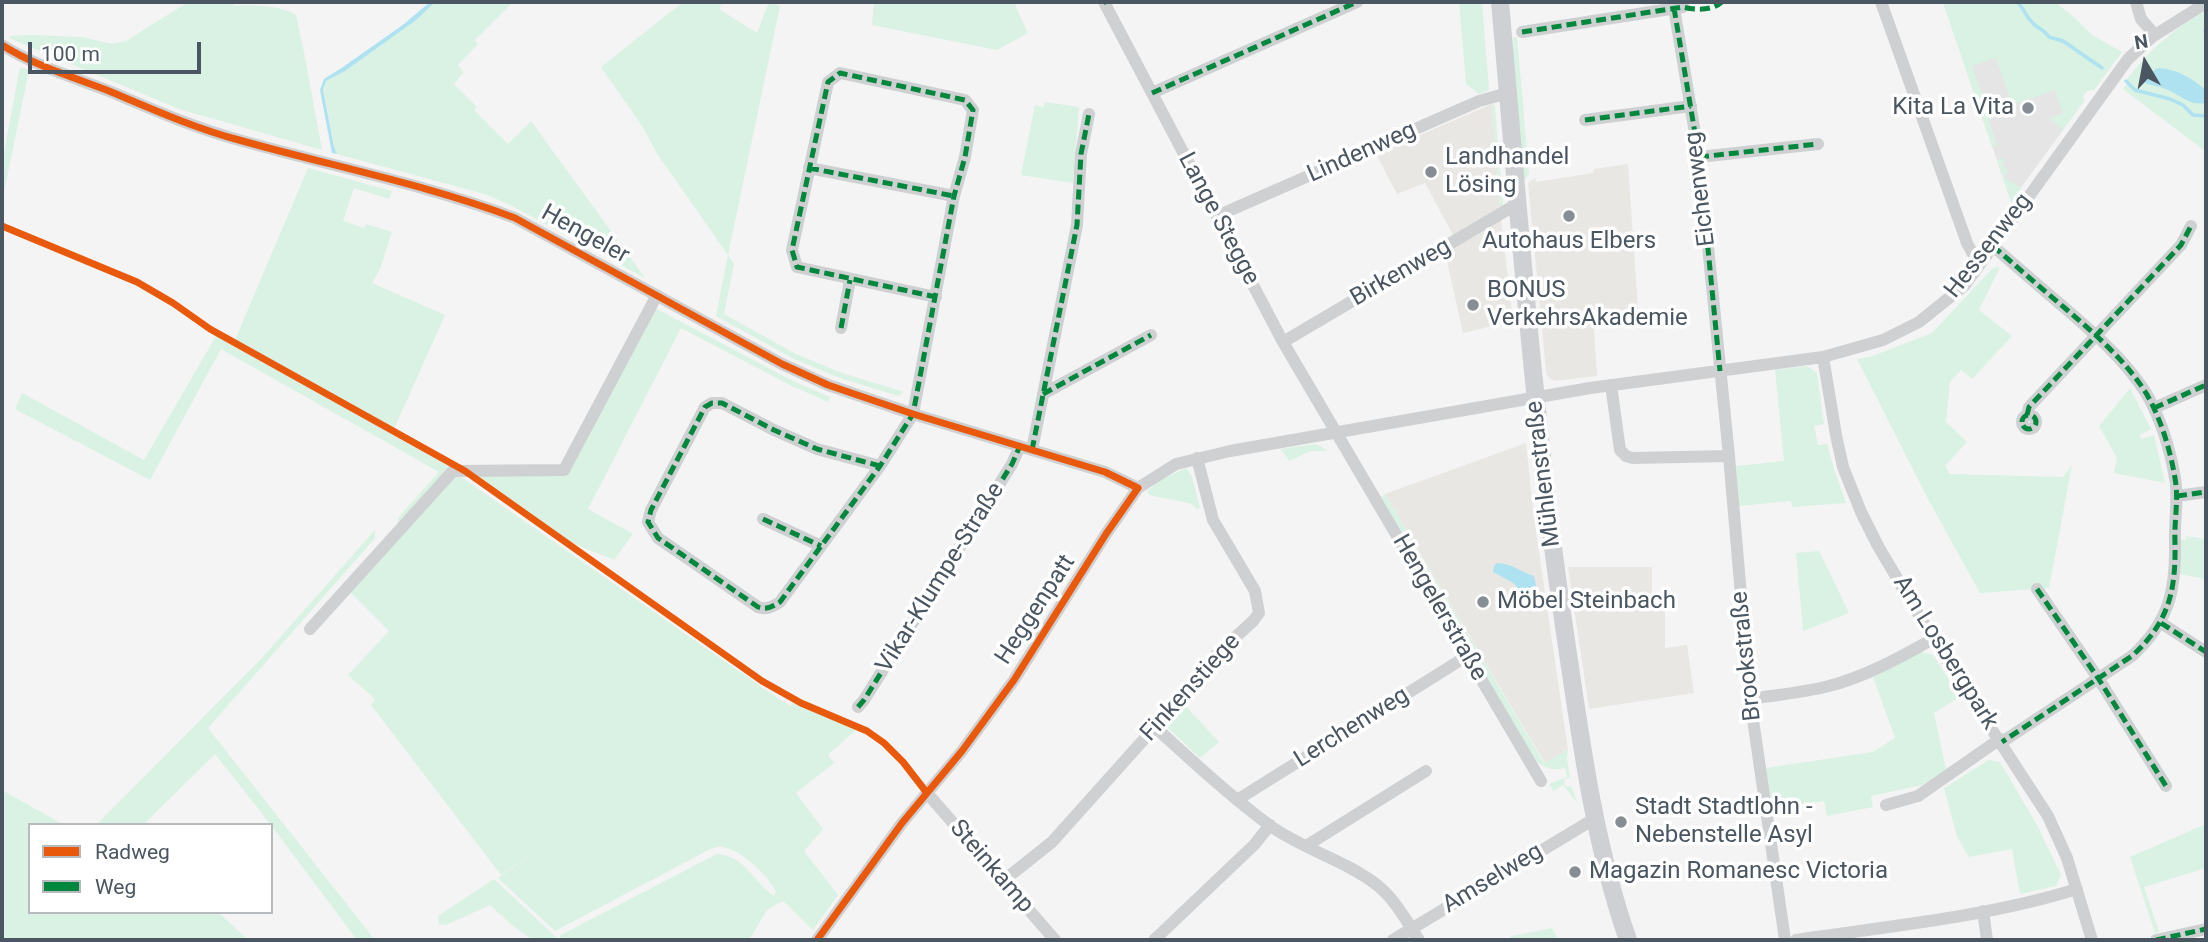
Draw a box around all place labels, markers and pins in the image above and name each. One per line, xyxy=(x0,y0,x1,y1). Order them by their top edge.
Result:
place label: Kita La Vita xyxy=(1892,94,2014,122)
marker: Kita La Vita xyxy=(2020,100,2036,116)
place label: Landhandel Lösing xyxy=(1445,144,1569,200)
marker: Landhandel Lösing xyxy=(1423,164,1439,180)
marker: Autohaus Elbers xyxy=(1561,208,1577,224)
place label: Autohaus Elbers xyxy=(1482,228,1656,256)
place label: BONUS VerkehrsAkademie xyxy=(1487,277,1688,333)
marker: BONUS VerkehrsAkademie xyxy=(1465,297,1481,313)
place label: Möbel Steinbach xyxy=(1497,588,1676,616)
marker: Möbel Steinbach xyxy=(1475,594,1491,610)
place label: Stadt Stadtlohn - Nebenstelle Asyl xyxy=(1635,794,1813,850)
marker: Stadt Stadtlohn - Nebenstelle Asyl xyxy=(1613,814,1629,830)
place label: Magazin Romanesc Victoria xyxy=(1589,858,1888,886)
marker: Magazin Romanesc Victoria xyxy=(1567,864,1583,880)

